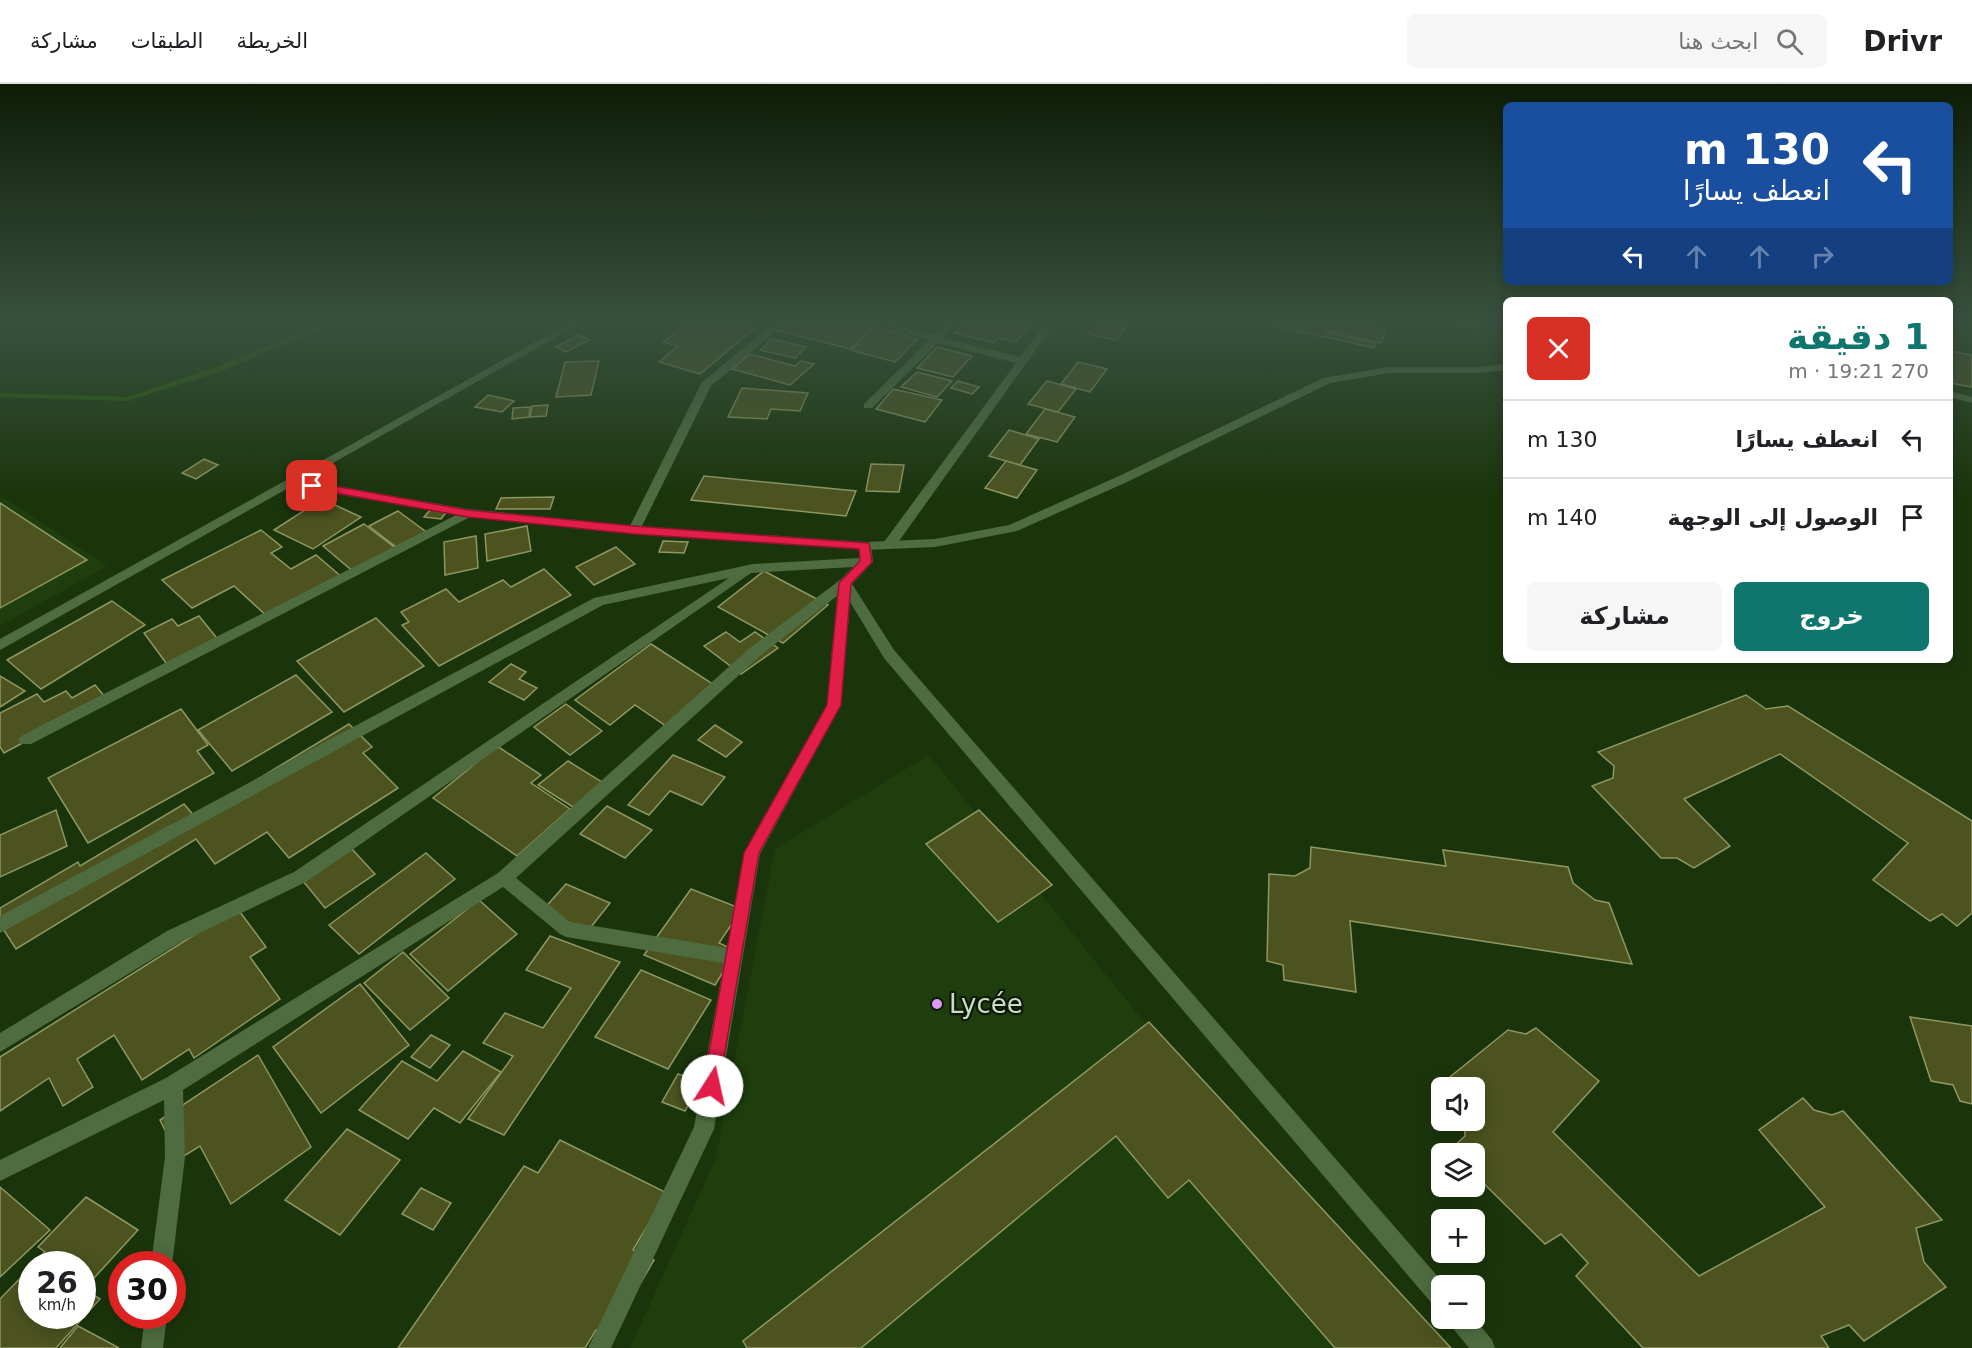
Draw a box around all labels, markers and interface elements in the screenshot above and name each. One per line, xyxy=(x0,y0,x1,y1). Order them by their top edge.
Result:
search box xyxy=(1407,14,1827,68)
icon: search xyxy=(1773,25,1806,58)
text: Drivr xyxy=(1863,25,1942,58)
text: مشاركة xyxy=(30,29,98,53)
text: الطبقات xyxy=(131,29,203,53)
text: الخريطة xyxy=(236,29,308,53)
text: ابحث هنا xyxy=(1678,29,1758,54)
text: 130 m xyxy=(1684,125,1830,174)
icon: left xyxy=(1851,126,1929,204)
text: انعطف يسارًا xyxy=(1683,175,1830,206)
icon: left xyxy=(1617,240,1650,273)
icon: ahead xyxy=(1680,240,1713,273)
icon: ahead xyxy=(1743,240,1776,273)
icon: right xyxy=(1806,240,1839,273)
text: 1 دقيقة xyxy=(1787,316,1929,357)
button: close xyxy=(1527,317,1590,380)
text: 270 m · 19:21 xyxy=(1788,359,1929,383)
icon: left xyxy=(1896,423,1929,456)
text: 130 m xyxy=(1527,427,1597,452)
text: انعطف يسارًا xyxy=(1735,427,1878,452)
pin xyxy=(286,460,337,511)
icon: arrive xyxy=(295,469,328,502)
icon: arrive xyxy=(1896,501,1929,534)
text: 140 m xyxy=(1527,505,1597,530)
text: الوصول إلى الوجهة xyxy=(1668,505,1878,530)
button: مشاركة xyxy=(1527,582,1722,651)
button: خروج xyxy=(1734,582,1929,651)
place label: Lycée xyxy=(949,989,1023,1019)
marker: Lycée xyxy=(930,997,944,1011)
position arrow xyxy=(680,1054,744,1118)
map controls xyxy=(1431,1077,1485,1329)
button: sound xyxy=(1431,1077,1485,1131)
button: layers xyxy=(1431,1143,1485,1197)
button: + xyxy=(1431,1209,1485,1263)
speed limit sign: 30 xyxy=(108,1251,186,1329)
text: 26 xyxy=(36,1265,78,1300)
button: − xyxy=(1431,1275,1485,1329)
text: km/h xyxy=(38,1296,76,1314)

